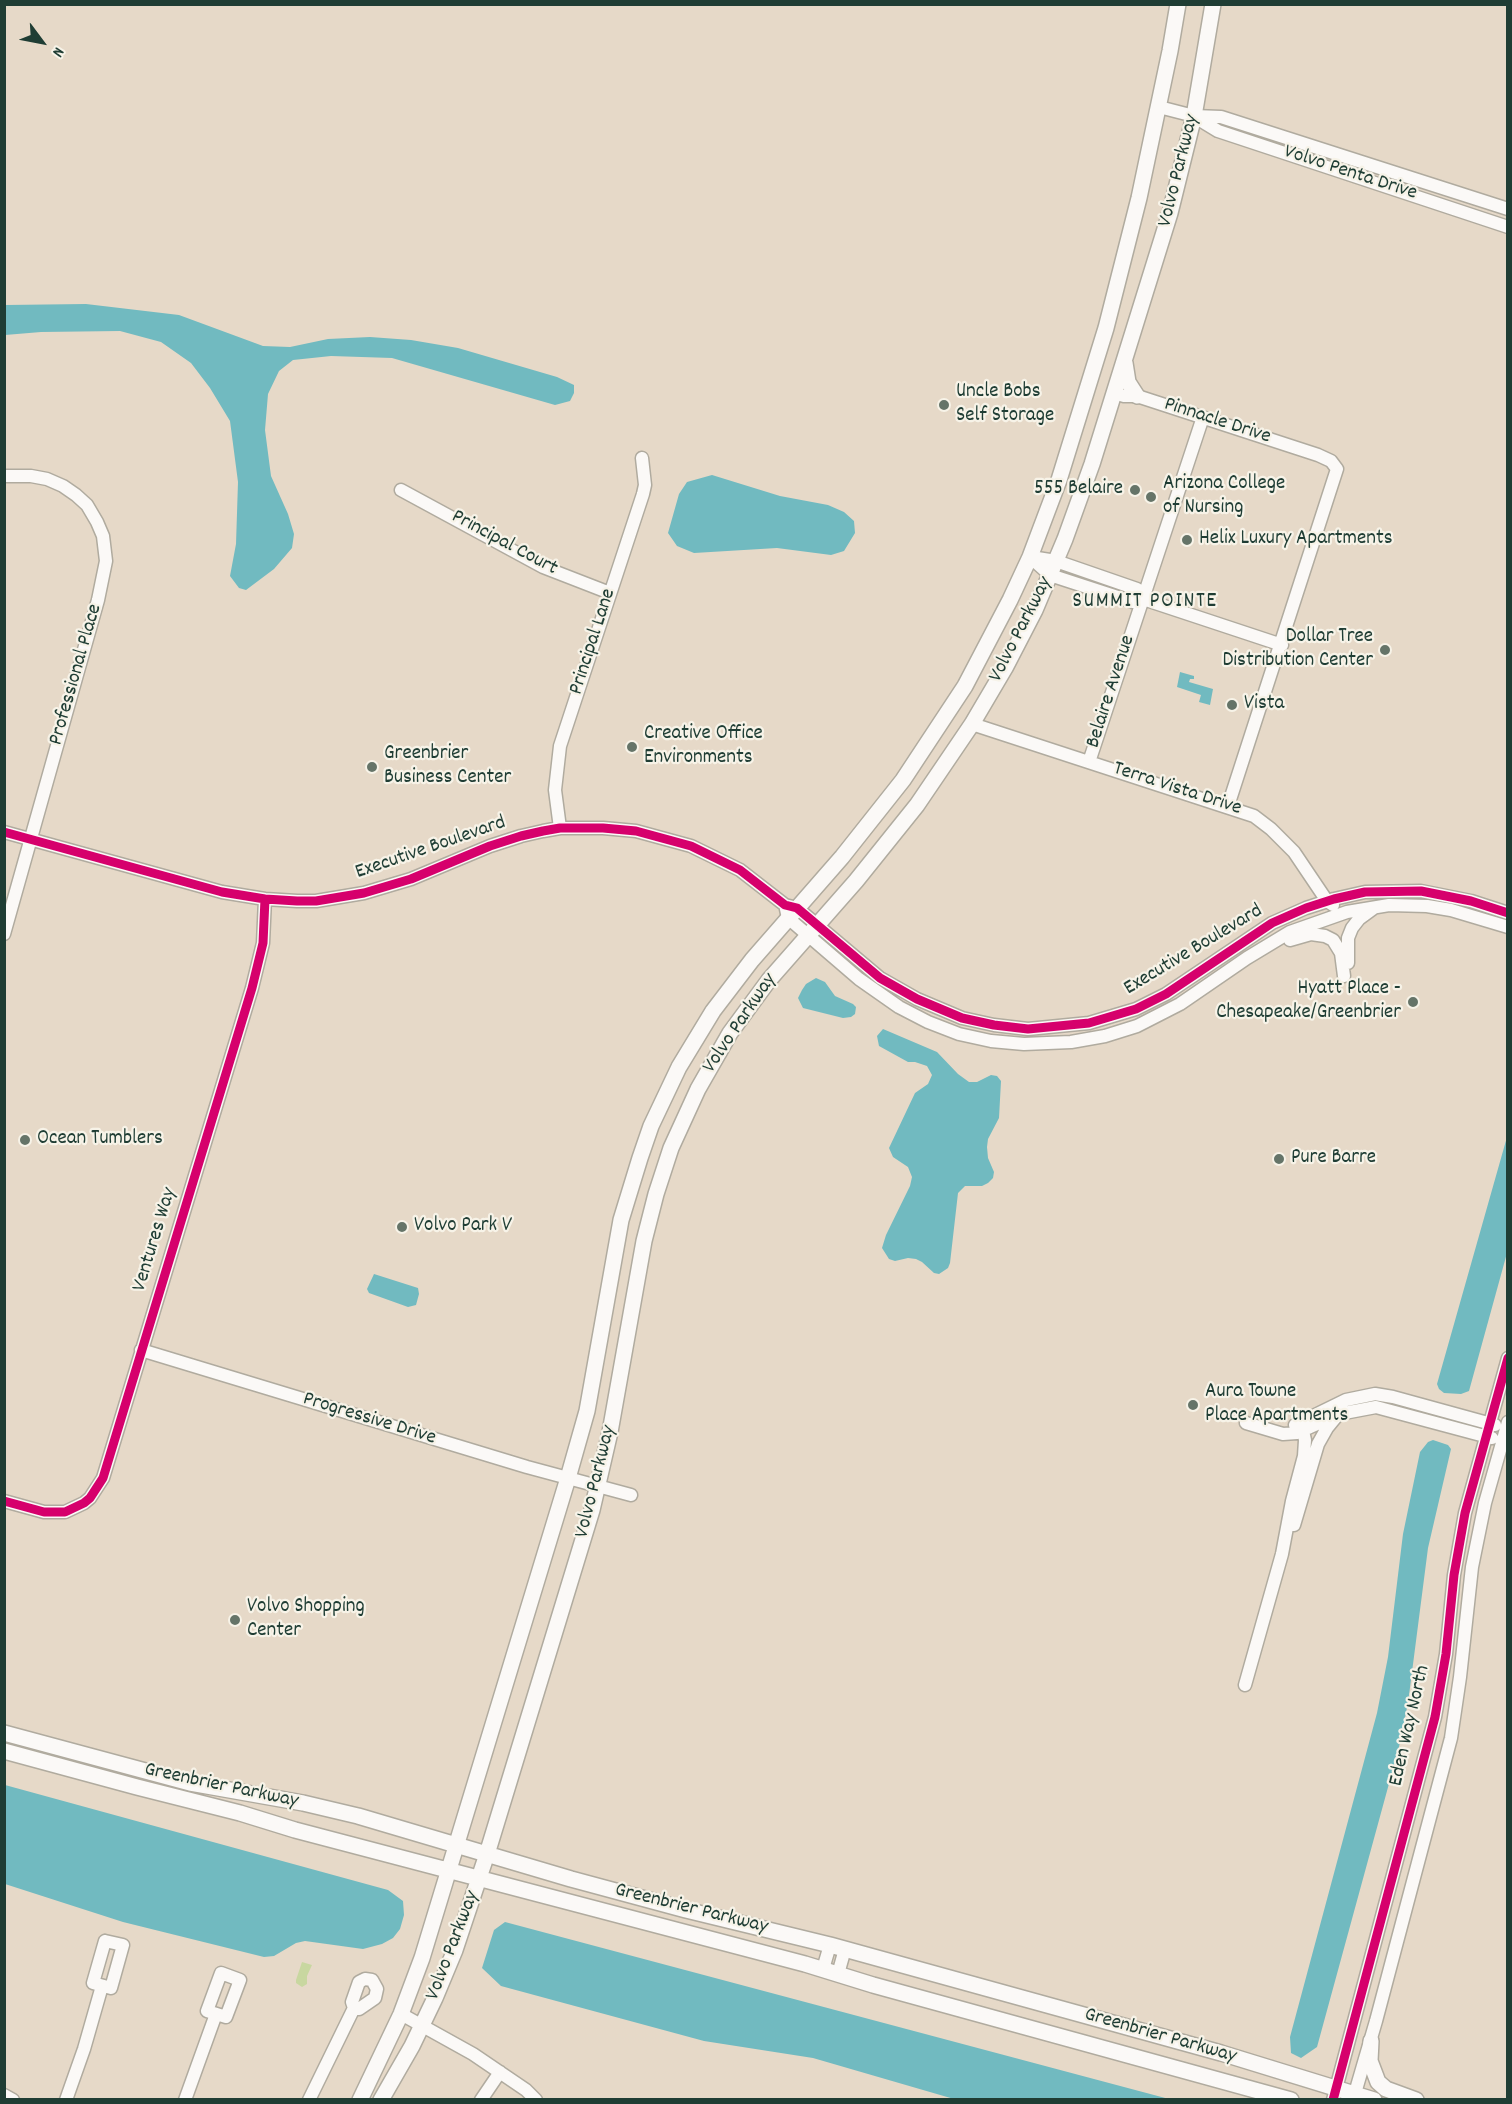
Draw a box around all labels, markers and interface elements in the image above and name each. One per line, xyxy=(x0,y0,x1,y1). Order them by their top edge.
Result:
north arrow xyxy=(12,12,72,72)
text: N xyxy=(46,42,70,61)
street label: Volvo Parkway xyxy=(1154,112,1206,230)
street label: Volvo Penta Drive xyxy=(1280,141,1420,207)
place label: Uncle Bobs Self Storage xyxy=(956,380,1054,430)
street label: Pinnacle Drive xyxy=(1161,393,1273,451)
marker: Uncle Bobs Self Storage xyxy=(937,398,951,412)
place label: Arizona College of Nursing xyxy=(1163,472,1285,522)
place label: 555 Belaire xyxy=(1034,477,1123,503)
marker: 555 Belaire xyxy=(1128,483,1142,497)
marker: Arizona College of Nursing xyxy=(1144,490,1158,504)
street label: Principal Court xyxy=(447,505,561,583)
place label: Helix Luxury Apartments xyxy=(1199,527,1393,553)
marker: Helix Luxury Apartments xyxy=(1180,533,1194,547)
street label: Volvo Parkway xyxy=(985,573,1059,687)
street label: Principal Lane xyxy=(565,586,623,698)
district label: SUMMIT POINTE xyxy=(1072,590,1218,616)
street label: Professional Place xyxy=(45,602,109,748)
place label: Dollar Tree Distribution Center xyxy=(1222,625,1373,675)
street label: Belaire Avenue xyxy=(1082,632,1142,752)
marker: Dollar Tree Distribution Center xyxy=(1378,643,1392,657)
place label: Vista xyxy=(1244,692,1284,718)
marker: Vista xyxy=(1225,698,1239,712)
place label: Creative Office Environments xyxy=(644,722,763,772)
marker: Creative Office Environments xyxy=(625,740,639,754)
place label: Greenbrier Business Center xyxy=(384,742,511,792)
street label: Terra Vista Drive xyxy=(1110,757,1244,823)
marker: Greenbrier Business Center xyxy=(365,760,379,774)
street label: Executive Boulevard xyxy=(353,811,509,887)
street label: Executive Boulevard xyxy=(1120,900,1268,1002)
street label: Volvo Parkway xyxy=(698,969,784,1079)
place label: Hyatt Place - Chesapeake/Greenbrier xyxy=(1216,977,1401,1027)
marker: Hyatt Place - Chesapeake/Greenbrier xyxy=(1406,995,1420,1009)
place label: Ocean Tumblers xyxy=(37,1127,163,1153)
marker: Ocean Tumblers xyxy=(18,1133,32,1147)
place label: Pure Barre xyxy=(1291,1146,1376,1172)
marker: Pure Barre xyxy=(1272,1152,1286,1166)
street label: Ventures Way xyxy=(128,1185,184,1295)
place label: Volvo Park V xyxy=(414,1214,512,1240)
marker: Volvo Park V xyxy=(395,1220,409,1234)
place label: Aura Towne Place Apartments xyxy=(1205,1380,1348,1430)
street label: Progressive Drive xyxy=(299,1388,439,1452)
marker: Aura Towne Place Apartments xyxy=(1186,1398,1200,1412)
street label: Volvo Parkway xyxy=(571,1423,623,1541)
place label: Volvo Shopping Center xyxy=(247,1595,365,1645)
marker: Volvo Shopping Center xyxy=(228,1613,242,1627)
street label: Eden Way North xyxy=(1385,1663,1437,1789)
street label: Greenbrier Parkway xyxy=(142,1758,300,1816)
street label: Greenbrier Parkway xyxy=(612,1879,770,1941)
street label: Volvo Parkway xyxy=(422,1888,486,2004)
street label: Greenbrier Parkway xyxy=(1081,2003,1239,2071)

